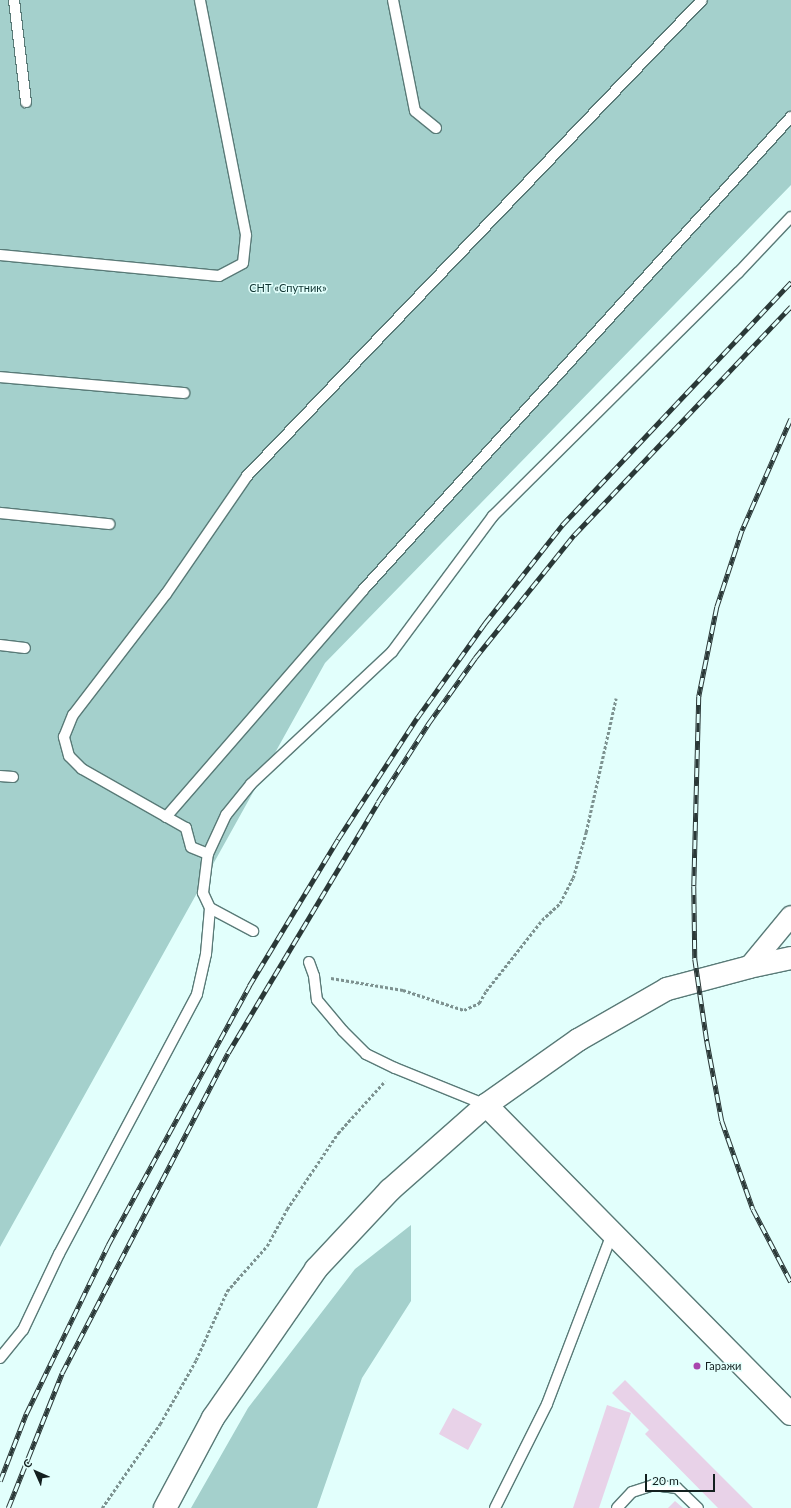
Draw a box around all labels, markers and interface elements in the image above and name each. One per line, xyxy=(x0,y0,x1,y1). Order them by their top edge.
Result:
park label: СНТ «Спутник» xyxy=(249,281,327,295)
place label: Гаражи xyxy=(705,1359,741,1373)
marker: Гаражи xyxy=(692,1361,702,1371)
north arrow xyxy=(16,1452,56,1492)
text: С xyxy=(20,1456,34,1470)
scale bar xyxy=(647,1466,717,1492)
text: 20 m xyxy=(652,1473,679,1488)

